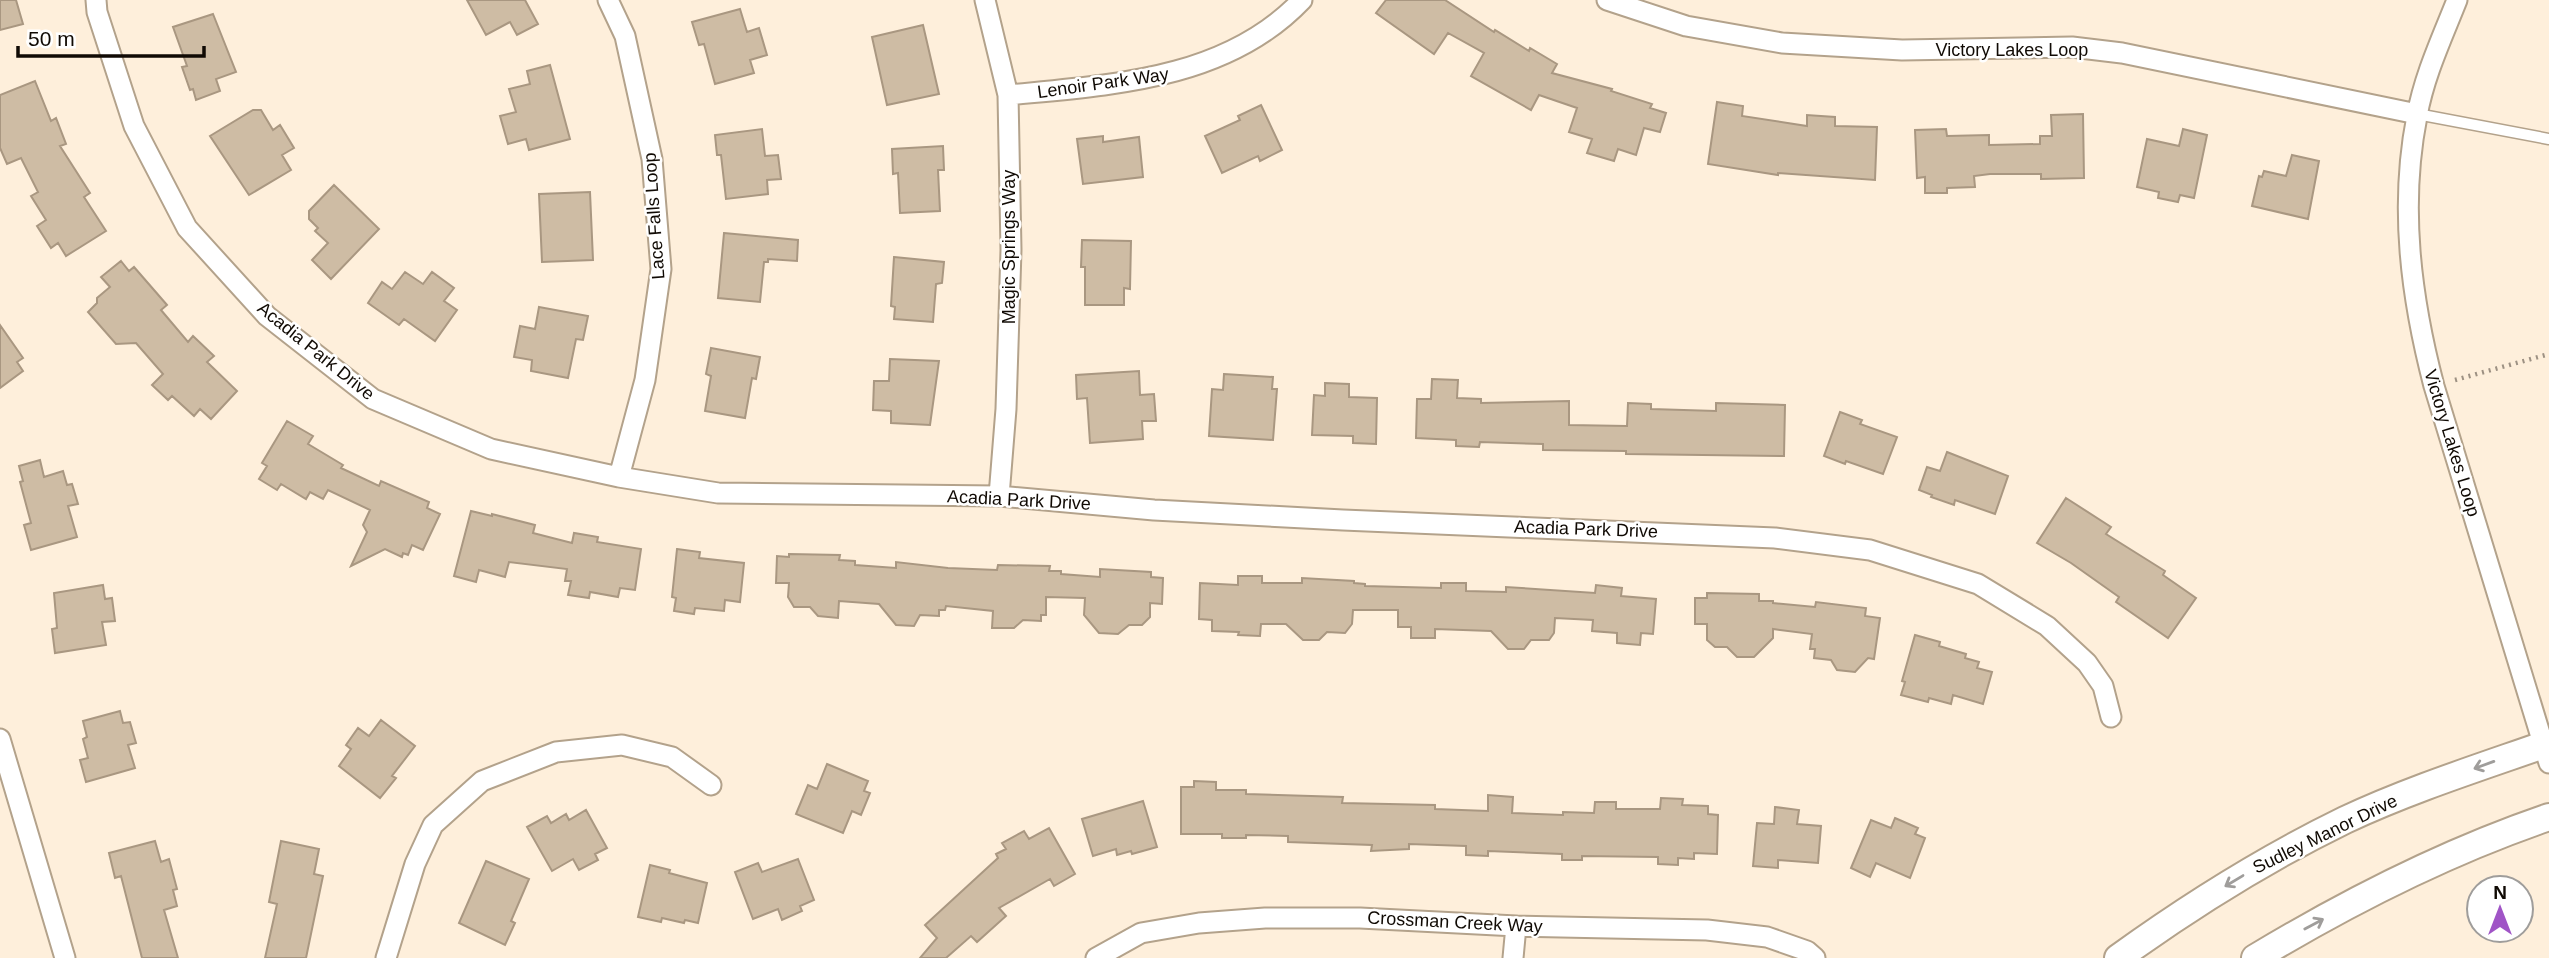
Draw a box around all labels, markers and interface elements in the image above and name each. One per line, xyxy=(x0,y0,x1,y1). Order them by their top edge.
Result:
scale bar xyxy=(18,14,203,58)
text: 50 m xyxy=(28,27,75,50)
street label: Victory Lakes Loop xyxy=(1936,40,2088,60)
street label: Lenoir Park Way xyxy=(1036,64,1170,102)
street label: Lace Falls Loop xyxy=(640,152,668,280)
street label: Magic Springs Way xyxy=(999,170,1019,324)
street label: Acadia Park Drive xyxy=(254,298,378,404)
street label: Victory Lakes Loop xyxy=(2420,367,2484,519)
street label: Acadia Park Drive xyxy=(947,486,1091,514)
street label: Acadia Park Drive xyxy=(1514,516,1658,542)
one-way arrow xyxy=(2474,760,2496,772)
street label: Sudley Manor Drive xyxy=(2250,790,2400,878)
one-way arrow xyxy=(2224,874,2244,888)
north arrow xyxy=(2465,874,2535,944)
text: N xyxy=(2493,882,2507,903)
street label: Crossman Creek Way xyxy=(1367,907,1543,937)
one-way arrow xyxy=(2303,916,2324,930)

